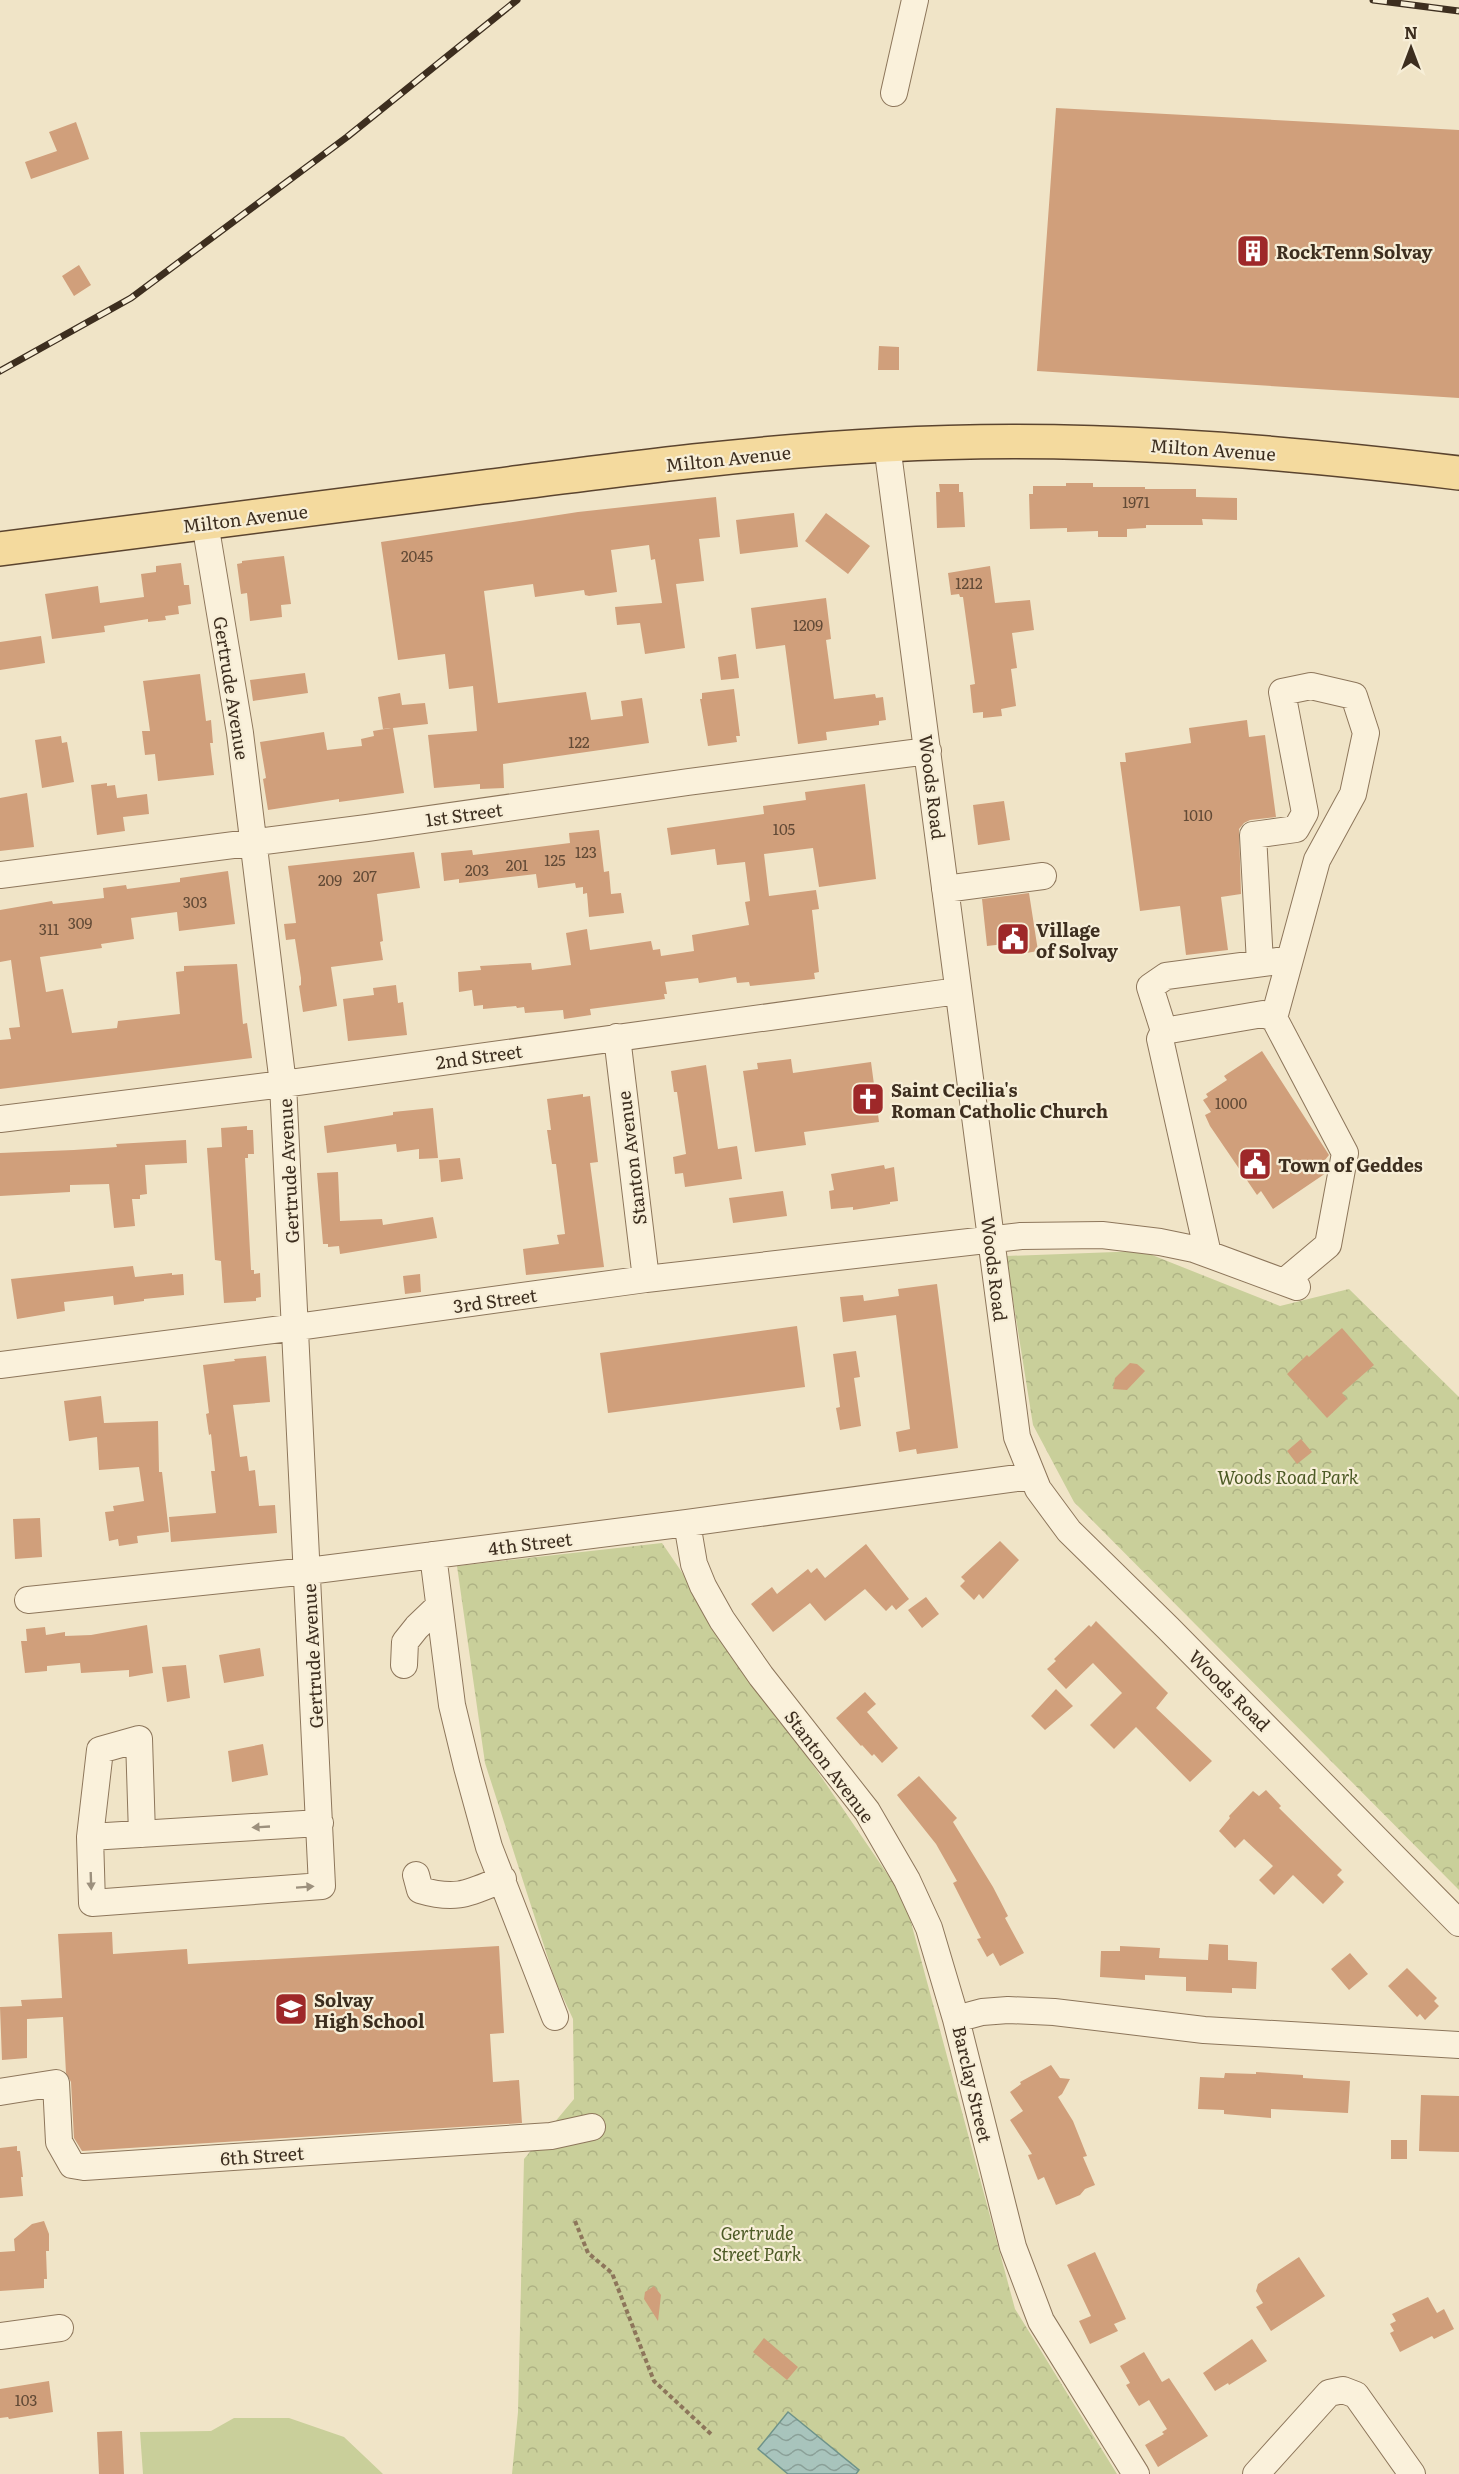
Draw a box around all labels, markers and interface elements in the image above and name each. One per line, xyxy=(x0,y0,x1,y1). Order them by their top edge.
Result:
north arrow xyxy=(1381,18,1441,78)
text: N xyxy=(1404,20,1418,44)
building icon: RockTenn Solvay xyxy=(1235,233,1271,269)
place label: RockTenn Solvay xyxy=(1276,238,1432,265)
street label: Milton Avenue xyxy=(1149,431,1277,467)
street label: Milton Avenue xyxy=(664,438,792,478)
house number: 1971 xyxy=(1122,490,1150,513)
street label: Milton Avenue xyxy=(181,497,309,539)
house number: 2045 xyxy=(401,544,433,567)
house number: 1212 xyxy=(955,571,983,594)
house number: 1209 xyxy=(793,613,823,636)
street label: Gertrude Avenue xyxy=(207,614,257,762)
house number: 122 xyxy=(568,730,590,753)
street label: Woods Road xyxy=(913,733,953,841)
street label: 1st Street xyxy=(424,795,505,833)
house number: 1010 xyxy=(1183,803,1213,826)
house number: 105 xyxy=(773,817,796,840)
house number: 123 xyxy=(575,840,597,863)
house number: 125 xyxy=(544,848,566,871)
house number: 201 xyxy=(506,853,528,876)
house number: 203 xyxy=(465,858,489,881)
house number: 207 xyxy=(353,864,377,887)
house number: 209 xyxy=(318,868,342,891)
house number: 303 xyxy=(183,890,207,913)
house number: 309 xyxy=(68,911,92,934)
place label: Village of Solvay xyxy=(1036,916,1118,964)
house number: 311 xyxy=(39,917,59,940)
public building icon: Village of Solvay xyxy=(995,921,1031,957)
street label: 2nd Street xyxy=(434,1036,525,1075)
place label: Saint Cecilia's Roman Catholic Church xyxy=(891,1076,1108,1124)
church icon: Saint Cecilia's Roman Catholic Church xyxy=(850,1081,886,1117)
street label: Stanton Avenue xyxy=(609,1089,653,1227)
house number: 1000 xyxy=(1215,1091,1247,1114)
street label: Gertrude Avenue xyxy=(271,1098,305,1244)
public building icon: Town of Geddes xyxy=(1237,1146,1273,1182)
place label: Town of Geddes xyxy=(1278,1151,1423,1178)
street label: Woods Road xyxy=(975,1215,1015,1323)
street label: 3rd Street xyxy=(451,1281,539,1319)
park label: Woods Road Park xyxy=(1217,1463,1359,1490)
street label: 4th Street xyxy=(487,1524,574,1562)
street label: Gertrude Avenue xyxy=(295,1583,329,1729)
street label: Woods Road xyxy=(1183,1643,1277,1737)
street label: Stanton Avenue xyxy=(779,1704,881,1828)
one-way arrow xyxy=(252,1822,271,1831)
one-way arrow xyxy=(86,1871,96,1890)
one-way arrow xyxy=(296,1883,315,1892)
place label: Solvay High School xyxy=(314,1986,425,2034)
school or university icon: Solvay High School xyxy=(273,1991,309,2027)
street label: Barclay Street xyxy=(946,2023,1000,2146)
street label: 6th Street xyxy=(219,2139,306,2171)
park label: Gertrude Street Park xyxy=(712,2219,802,2267)
house number: 103 xyxy=(15,2388,37,2411)

